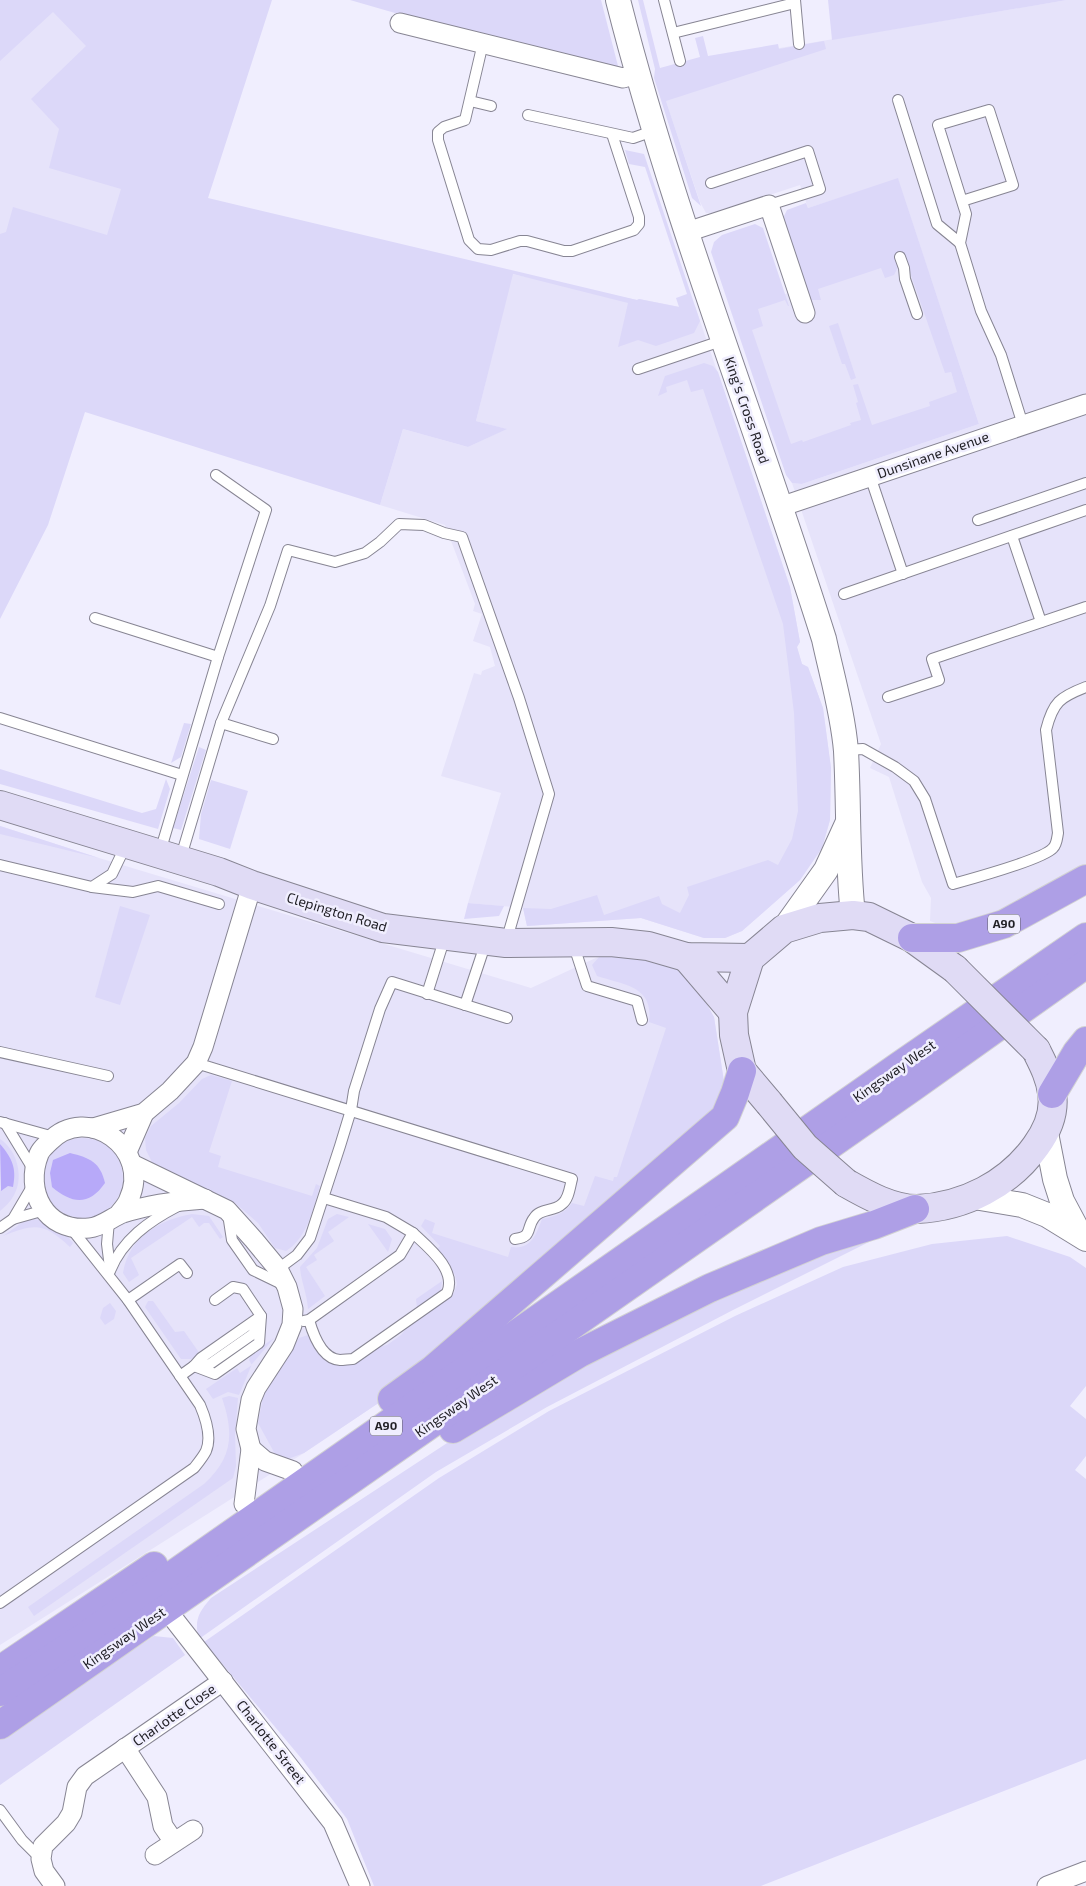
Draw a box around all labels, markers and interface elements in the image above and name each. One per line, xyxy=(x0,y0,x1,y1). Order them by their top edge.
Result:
street label: King's Cross Road xyxy=(721,354,774,465)
street label: Dunsinane Avenue xyxy=(875,427,991,482)
street label: Clepington Road xyxy=(285,888,389,935)
road number: A90 xyxy=(988,914,1020,934)
street label: Kingsway West xyxy=(849,1036,938,1105)
street label: Kingsway West xyxy=(411,1371,500,1440)
road number: A90 xyxy=(370,1416,402,1435)
street label: Kingsway West xyxy=(79,1603,168,1672)
street label: Charlotte Close xyxy=(129,1680,219,1750)
street label: Charlotte Street xyxy=(233,1696,309,1787)

